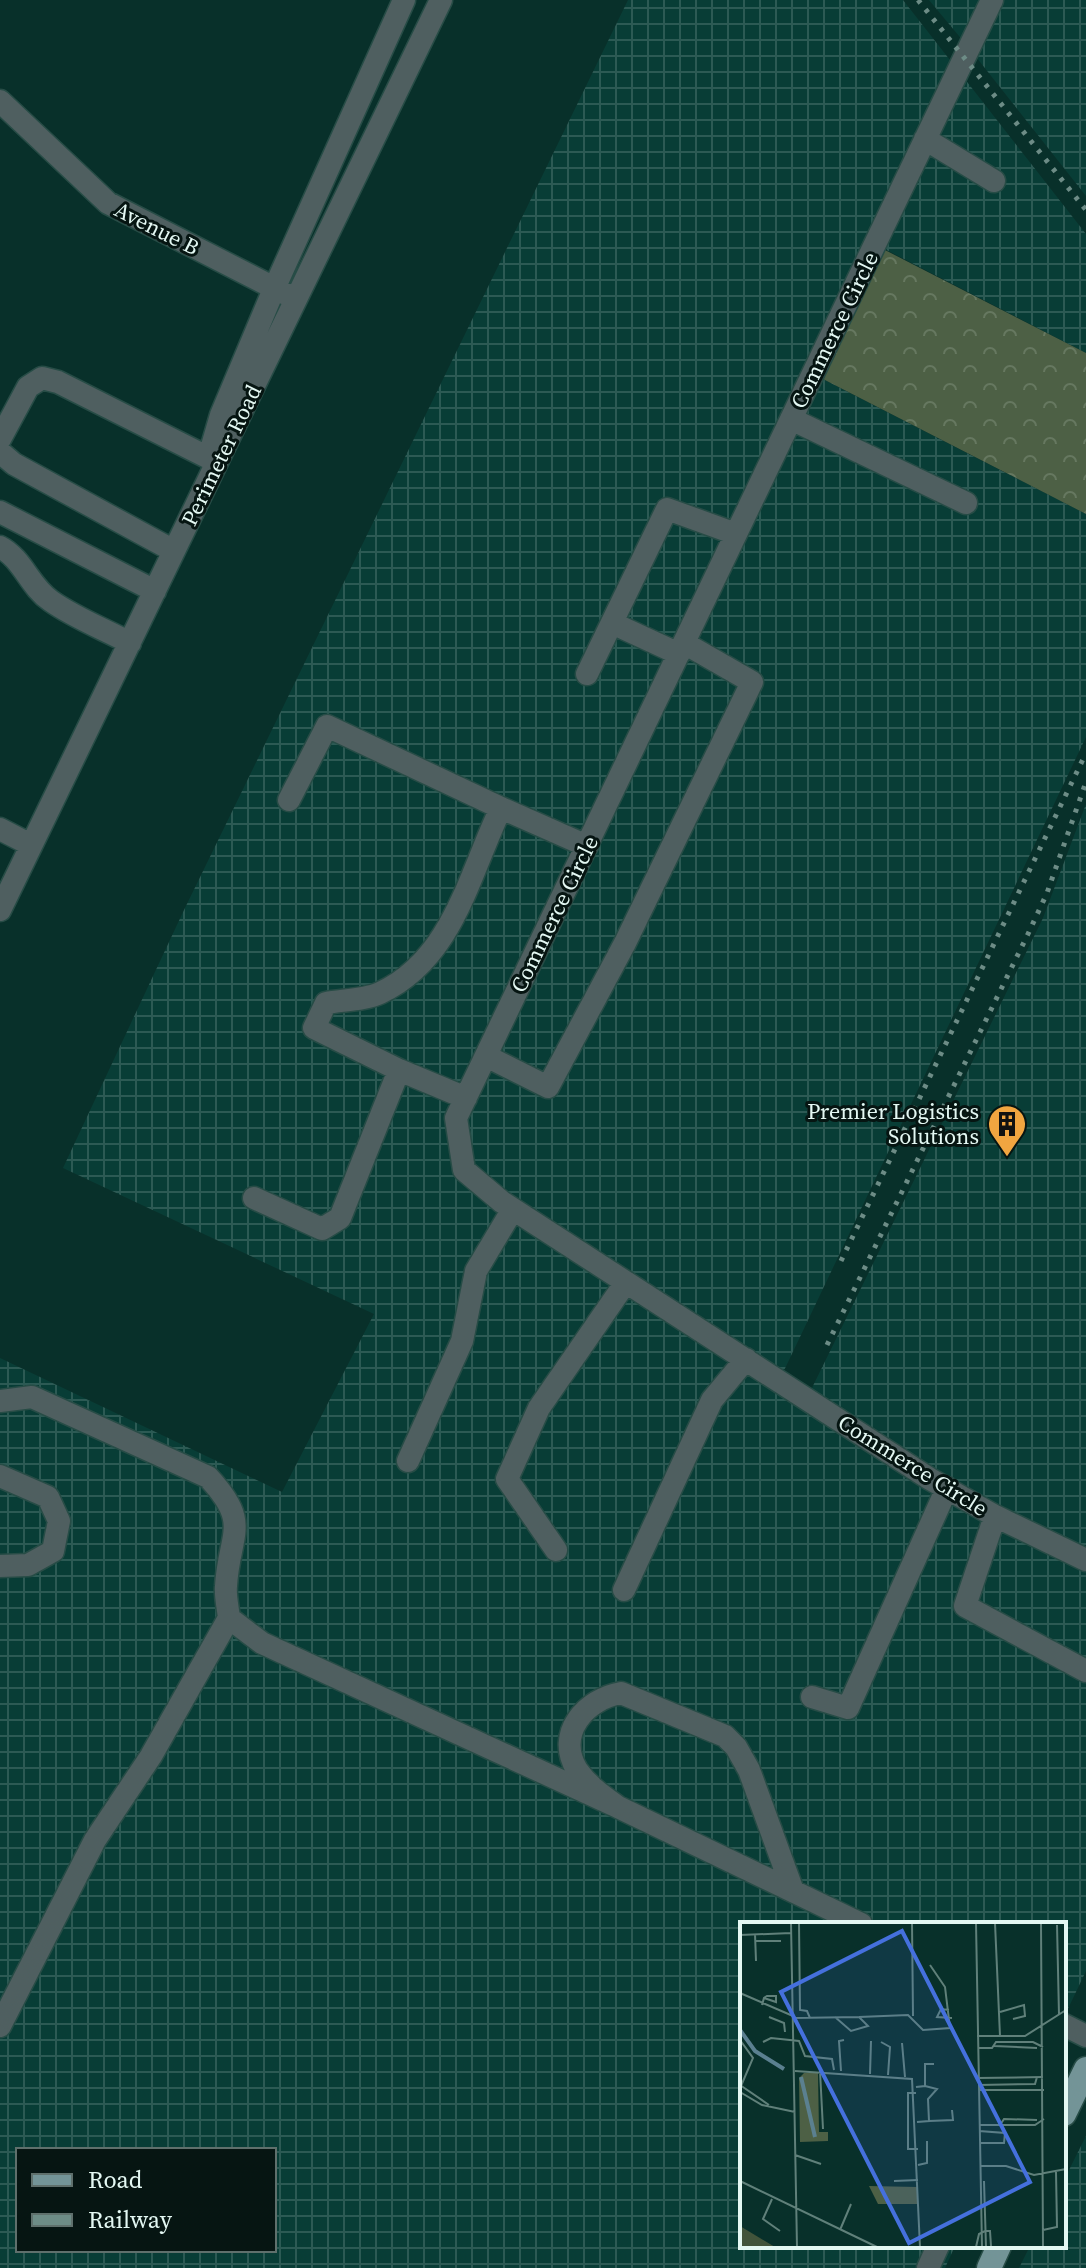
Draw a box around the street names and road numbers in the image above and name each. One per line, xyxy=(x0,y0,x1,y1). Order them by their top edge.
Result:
street label: Avenue B xyxy=(110,194,204,262)
street label: Commerce Circle xyxy=(783,247,885,413)
street label: Perimeter Road xyxy=(174,379,268,530)
street label: Commerce Circle xyxy=(503,831,605,997)
street label: Commerce Circle xyxy=(833,1407,993,1523)

